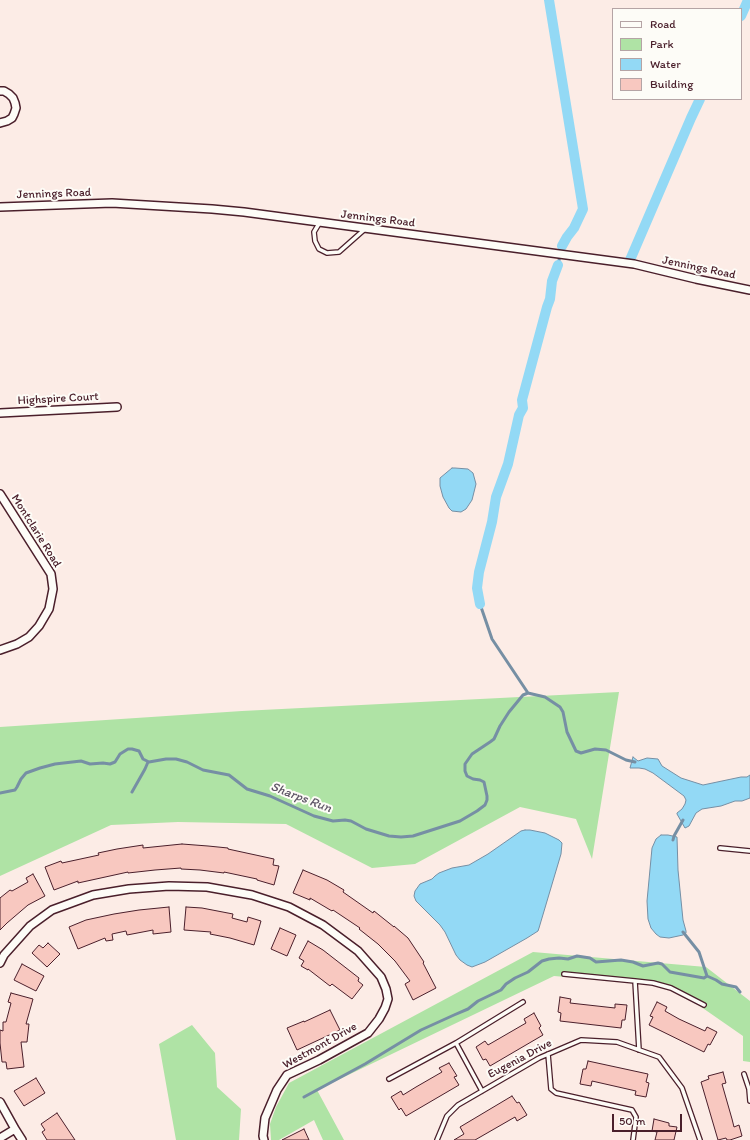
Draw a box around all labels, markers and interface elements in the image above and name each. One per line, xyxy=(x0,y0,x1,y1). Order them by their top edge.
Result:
legend xyxy=(612,8,742,100)
text: Road xyxy=(650,17,676,31)
text: Park xyxy=(650,37,674,51)
text: Water xyxy=(650,57,681,71)
text: Building xyxy=(650,77,693,91)
street label: Jennings Road xyxy=(16,186,92,202)
street label: Jennings Road xyxy=(340,207,416,231)
street label: Jennings Road xyxy=(661,253,737,283)
street label: Highspire Court xyxy=(17,390,99,408)
street label: Montclarie Road xyxy=(8,492,64,570)
water label: Sharps Run xyxy=(268,779,334,817)
street label: Westmont Drive xyxy=(280,1020,360,1072)
street label: Eugenia Drive xyxy=(486,1036,554,1082)
scale bar xyxy=(614,1106,684,1132)
text: 50 m xyxy=(619,1114,645,1128)

